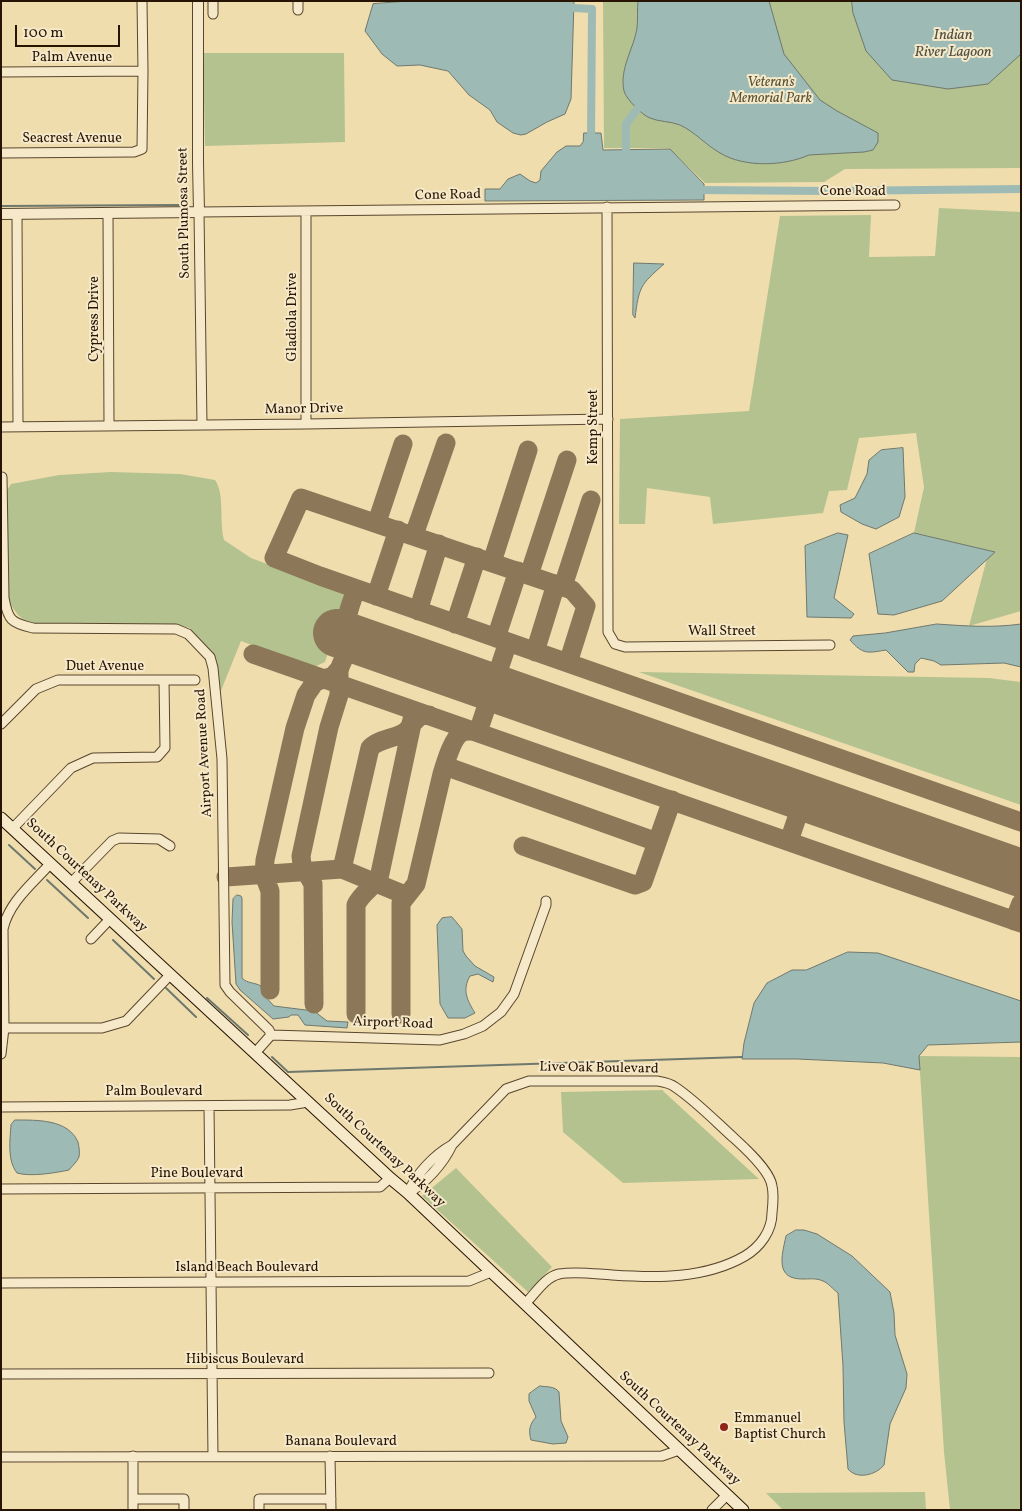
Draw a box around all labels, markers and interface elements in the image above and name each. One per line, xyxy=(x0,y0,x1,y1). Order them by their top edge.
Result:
scale bar xyxy=(18,15,122,47)
text: 100 m xyxy=(23,23,63,44)
water label: Indian River Lagoon xyxy=(914,27,992,62)
street label: Palm Avenue xyxy=(32,50,112,66)
park label: Veteran's Memorial Park xyxy=(730,75,812,108)
street label: Seacrest Avenue xyxy=(22,131,122,147)
street label: South Plumosa Street xyxy=(175,147,195,279)
street label: Cone Road xyxy=(820,184,886,200)
street label: Cone Road xyxy=(415,187,481,205)
street label: Gladiola Drive xyxy=(285,273,301,361)
street label: Cypress Drive xyxy=(87,276,103,362)
street label: Kemp Street xyxy=(586,389,602,465)
street label: Manor Drive xyxy=(265,401,343,419)
street label: Wall Street xyxy=(688,624,756,640)
street label: Duet Avenue xyxy=(66,659,144,675)
street label: Airport Avenue Road xyxy=(193,688,217,818)
street label: South Courtenay Parkway xyxy=(22,815,150,937)
street label: Airport Road xyxy=(352,1014,434,1034)
street label: Live Oak Boulevard xyxy=(539,1060,659,1078)
street label: Palm Boulevard xyxy=(105,1084,203,1100)
street label: South Courtenay Parkway xyxy=(320,1090,448,1212)
street label: Pine Boulevard xyxy=(150,1166,244,1182)
street label: Island Beach Boulevard xyxy=(175,1260,319,1276)
street label: Hibiscus Boulevard xyxy=(186,1352,304,1368)
street label: South Courtenay Parkway xyxy=(615,1368,743,1490)
place label: Emmanuel Baptist Church xyxy=(734,1411,826,1444)
marker: Emmanuel Baptist Church xyxy=(718,1421,730,1433)
street label: Banana Boulevard xyxy=(285,1434,397,1450)

